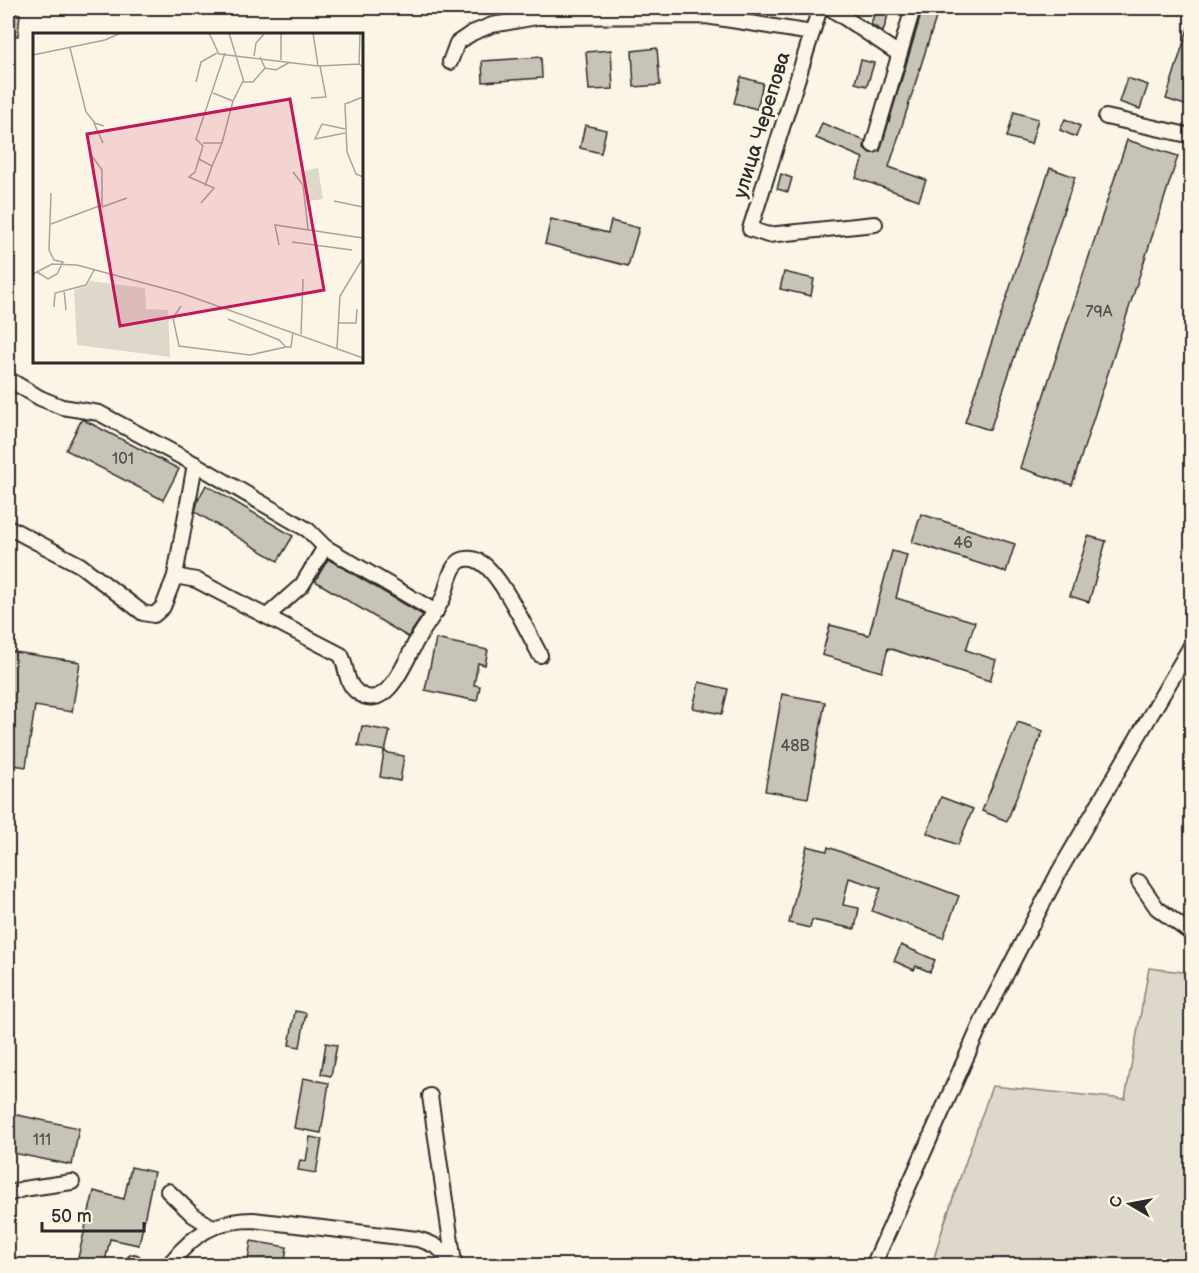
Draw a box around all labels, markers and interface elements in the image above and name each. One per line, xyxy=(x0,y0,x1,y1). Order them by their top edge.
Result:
inset map xyxy=(33,33,363,363)
street label: улица Черепова xyxy=(728,49,796,201)
house number: 79А xyxy=(1086,303,1113,322)
house number: 101 xyxy=(112,450,134,469)
house number: 46 xyxy=(953,534,973,553)
house number: 48В xyxy=(780,737,810,756)
house number: 111 xyxy=(33,1131,51,1150)
north arrow xyxy=(1100,1174,1160,1234)
scale bar xyxy=(42,1195,144,1233)
text: С xyxy=(1106,1195,1127,1209)
text: 50 m xyxy=(51,1206,92,1227)

